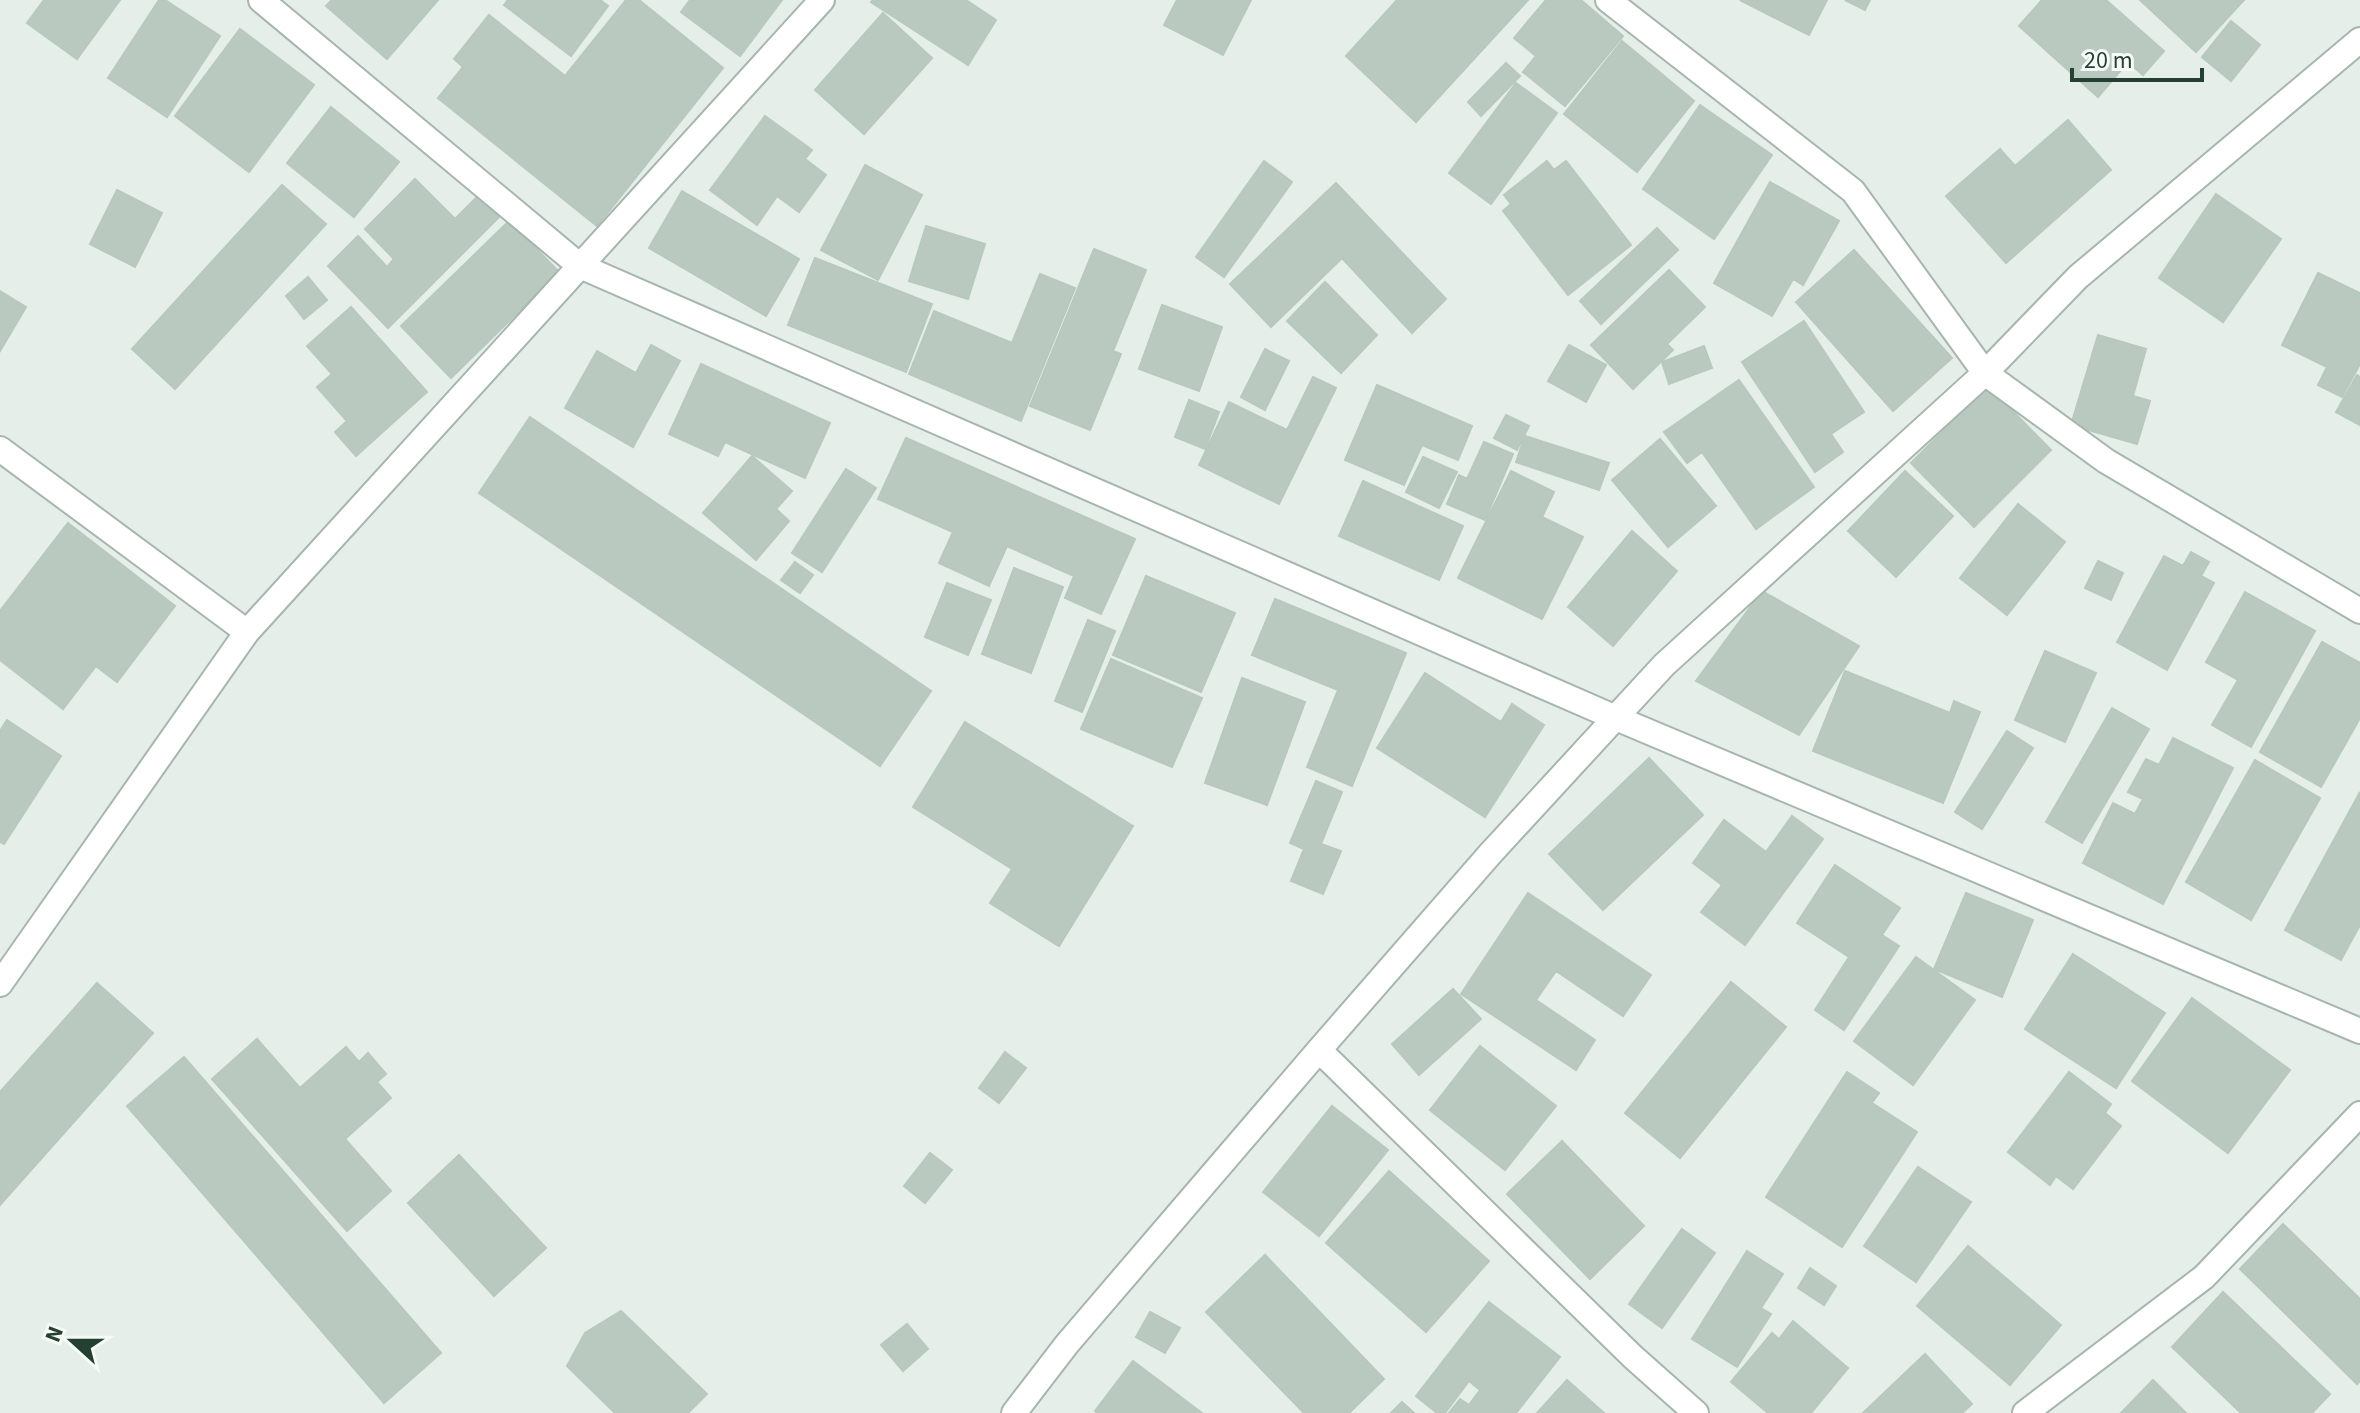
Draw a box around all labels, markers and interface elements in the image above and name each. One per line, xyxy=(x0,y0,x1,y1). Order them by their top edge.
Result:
scale bar xyxy=(2072,32,2202,82)
text: 20 m xyxy=(2084,43,2133,78)
north arrow xyxy=(32,1301,112,1381)
text: N xyxy=(37,1322,72,1347)

